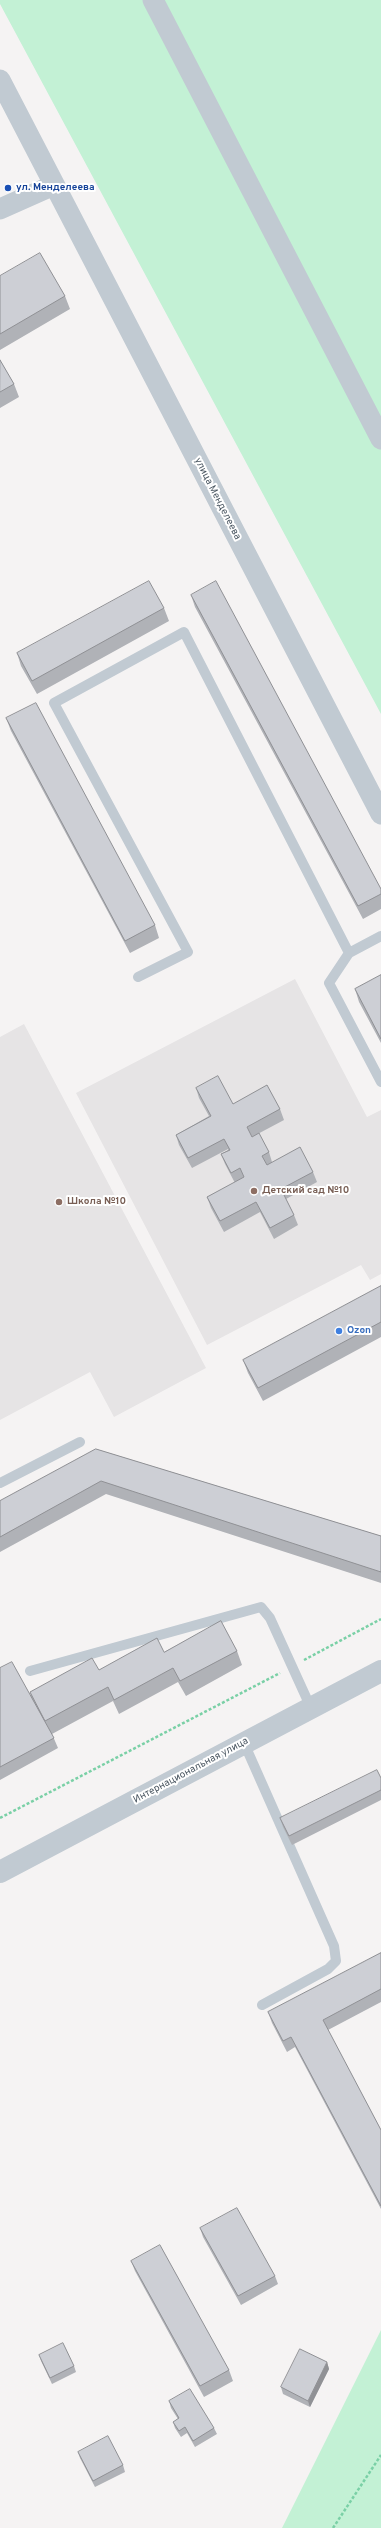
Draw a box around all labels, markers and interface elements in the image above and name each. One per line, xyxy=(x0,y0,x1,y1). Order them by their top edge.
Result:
place label: ул. Менделеева xyxy=(16,182,95,194)
marker: ул. Менделеева xyxy=(3,183,13,193)
street label: улица Менделеева xyxy=(191,456,243,542)
place label: Детский сад №10 xyxy=(262,1185,349,1197)
marker: Детский сад №10 xyxy=(249,1186,259,1196)
place label: Школа №10 xyxy=(67,1196,126,1208)
marker: Школа №10 xyxy=(54,1197,64,1207)
place label: Ozon xyxy=(347,1325,371,1337)
marker: Ozon xyxy=(334,1326,344,1336)
street label: Интернациональная улица xyxy=(131,1736,251,1806)

